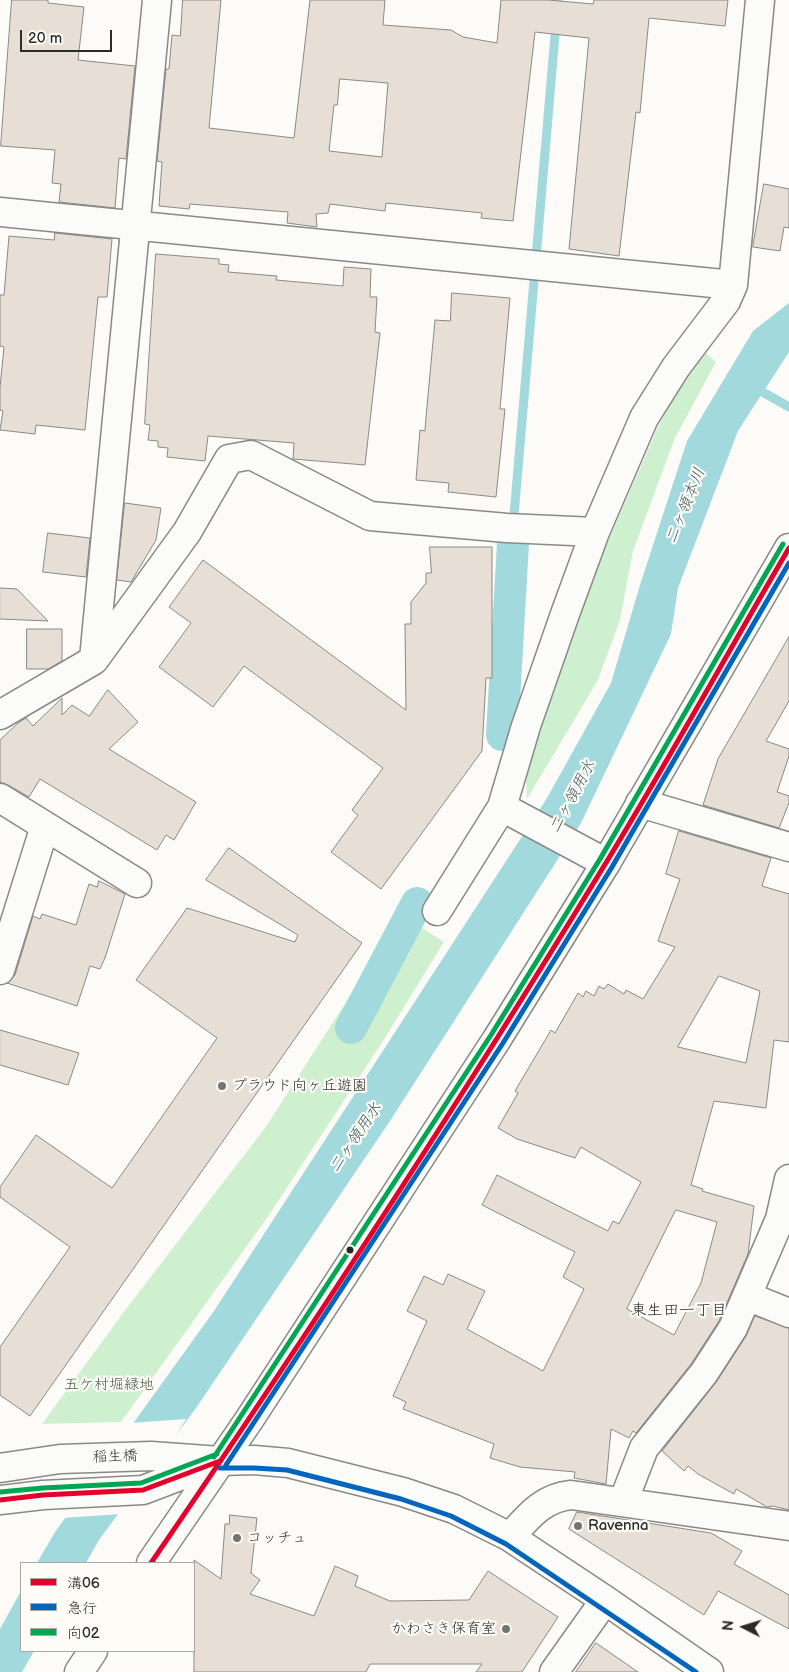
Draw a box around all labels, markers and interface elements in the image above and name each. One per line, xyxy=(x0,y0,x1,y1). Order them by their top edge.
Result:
scale bar xyxy=(22,20,115,52)
text: 20 m xyxy=(28,29,62,48)
water label: 二ヶ領本川 xyxy=(662,465,710,547)
water label: 二ヶ領用水 xyxy=(546,757,600,837)
place label: プラウド向ヶ丘遊園 xyxy=(232,1077,367,1095)
marker: プラウド向ヶ丘遊園 xyxy=(216,1080,228,1092)
water label: 二ヶ領用水 xyxy=(326,1099,386,1177)
unlabelled marker xyxy=(345,1245,355,1255)
district label: 東生田一丁目 xyxy=(631,1301,727,1321)
park label: 五ケ村堀緑地 xyxy=(64,1376,154,1394)
street label: 稲生橋 xyxy=(92,1447,138,1467)
place label: Ravenna xyxy=(588,1517,648,1535)
marker: Ravenna xyxy=(572,1520,584,1532)
place label: コッチュ xyxy=(247,1529,307,1547)
marker: コッチュ xyxy=(231,1532,243,1544)
legend xyxy=(20,1562,195,1652)
text: 溝06 xyxy=(67,1574,100,1593)
text: 急行 xyxy=(67,1599,97,1618)
north arrow xyxy=(719,1602,769,1652)
place label: かわさき保育室 xyxy=(391,1620,496,1638)
text: N xyxy=(720,1620,737,1632)
marker: かわさき保育室 xyxy=(500,1623,512,1635)
text: 向02 xyxy=(67,1624,100,1643)

